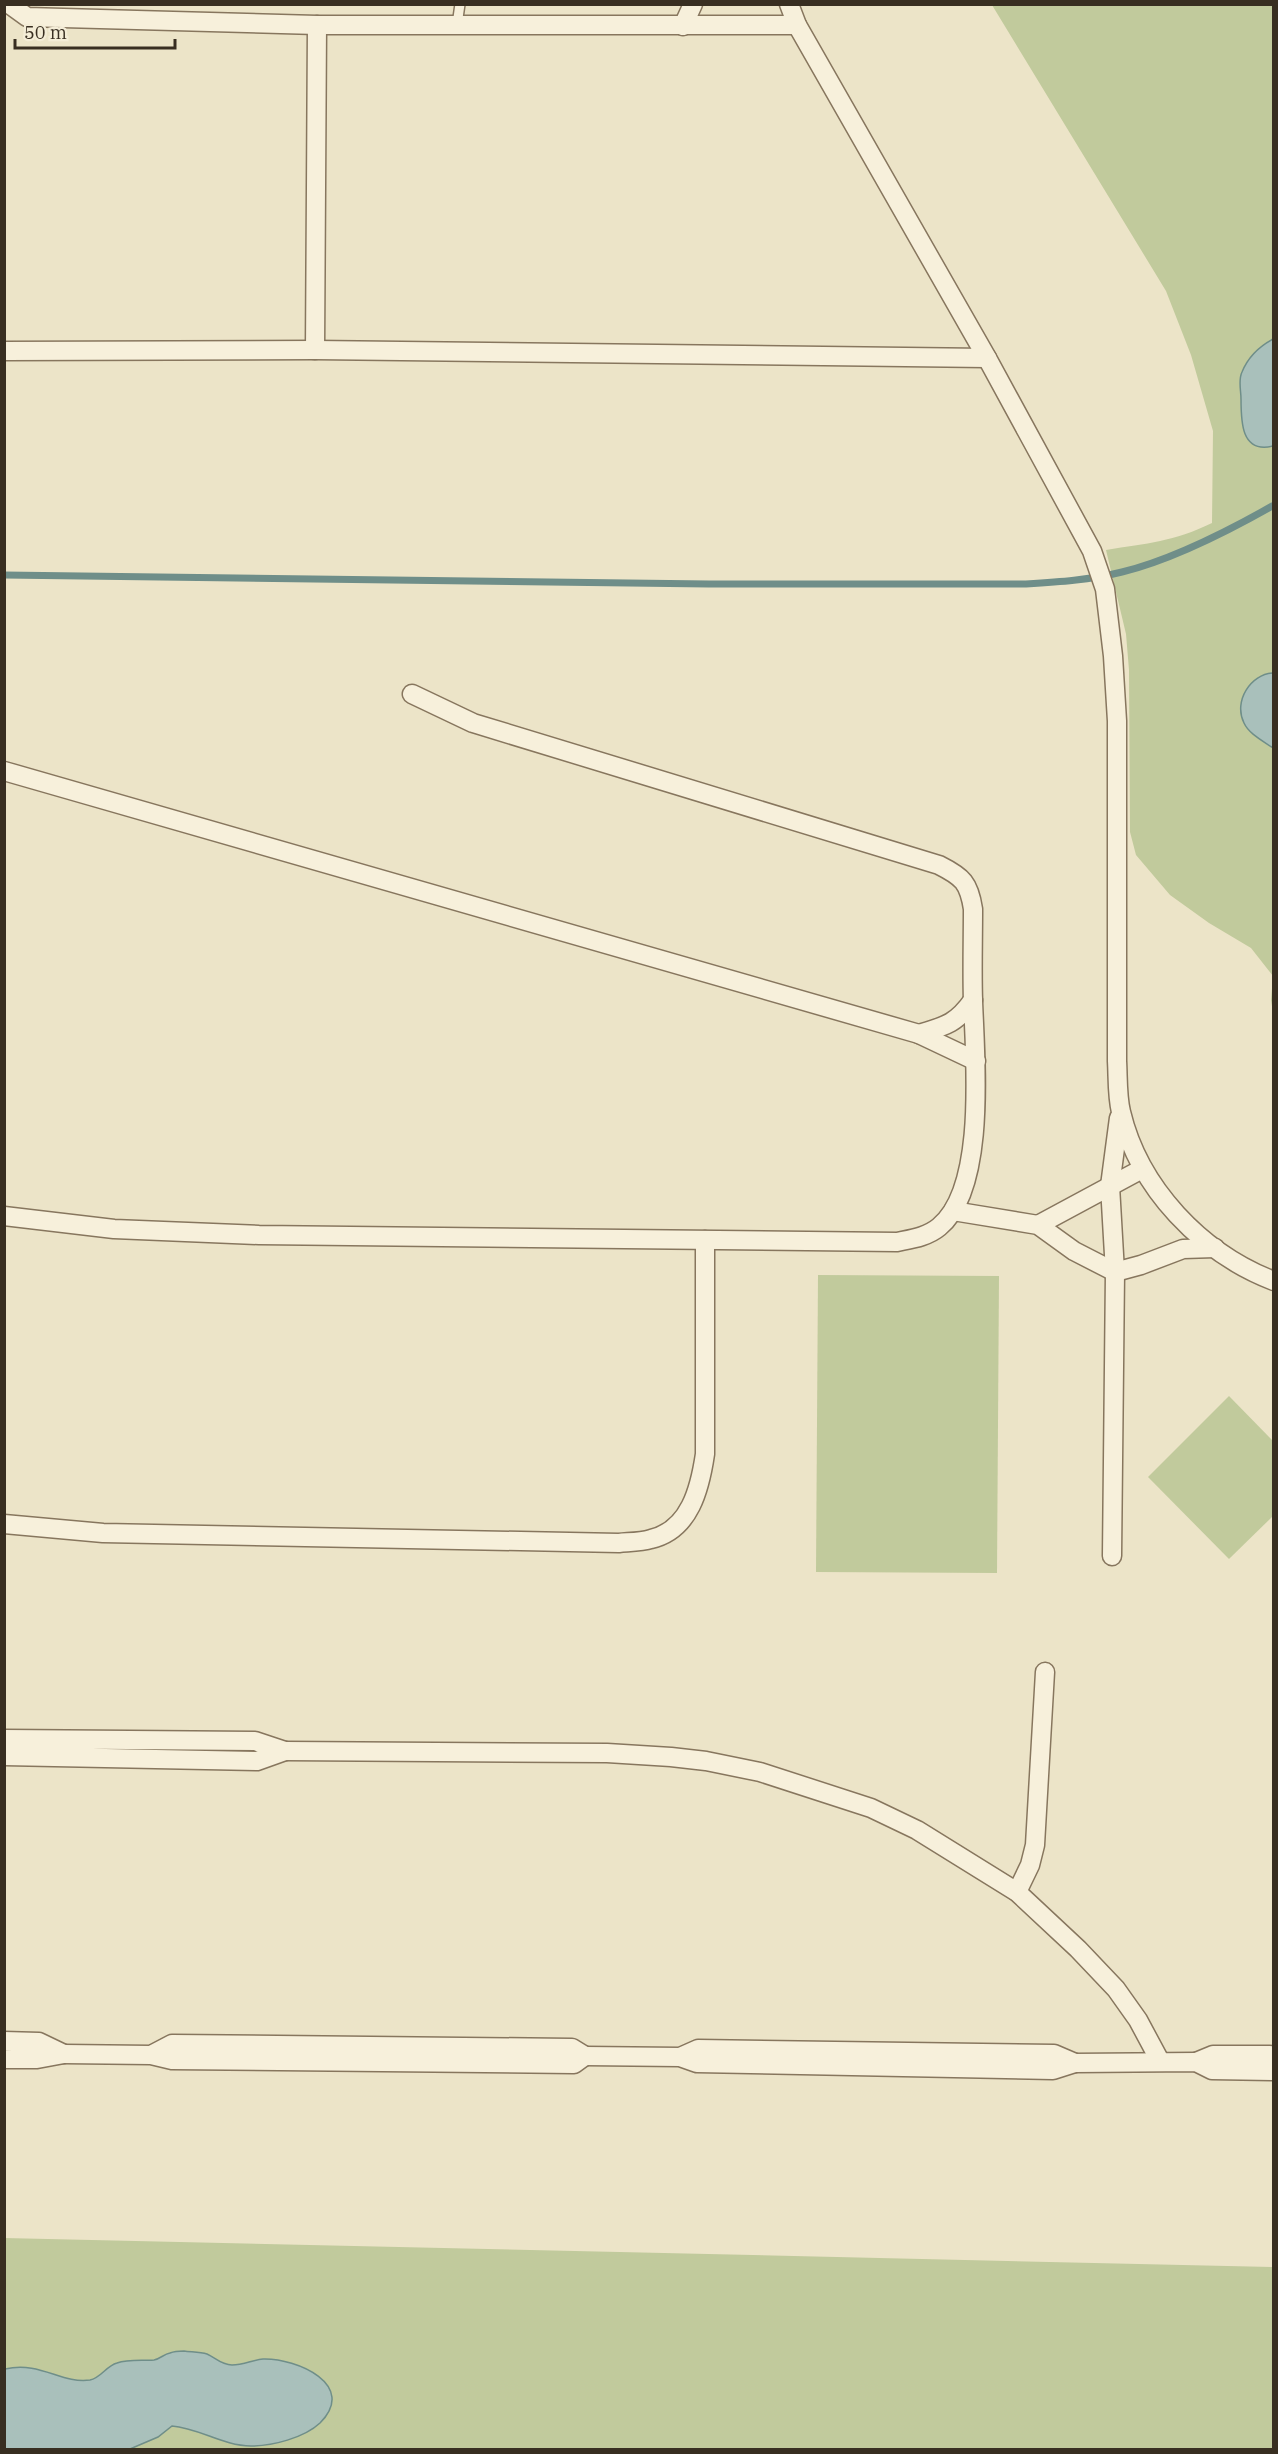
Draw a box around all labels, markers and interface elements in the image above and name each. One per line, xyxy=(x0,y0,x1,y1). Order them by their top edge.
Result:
scale bar xyxy=(15,12,176,50)
text: 50 m xyxy=(24,21,67,44)

